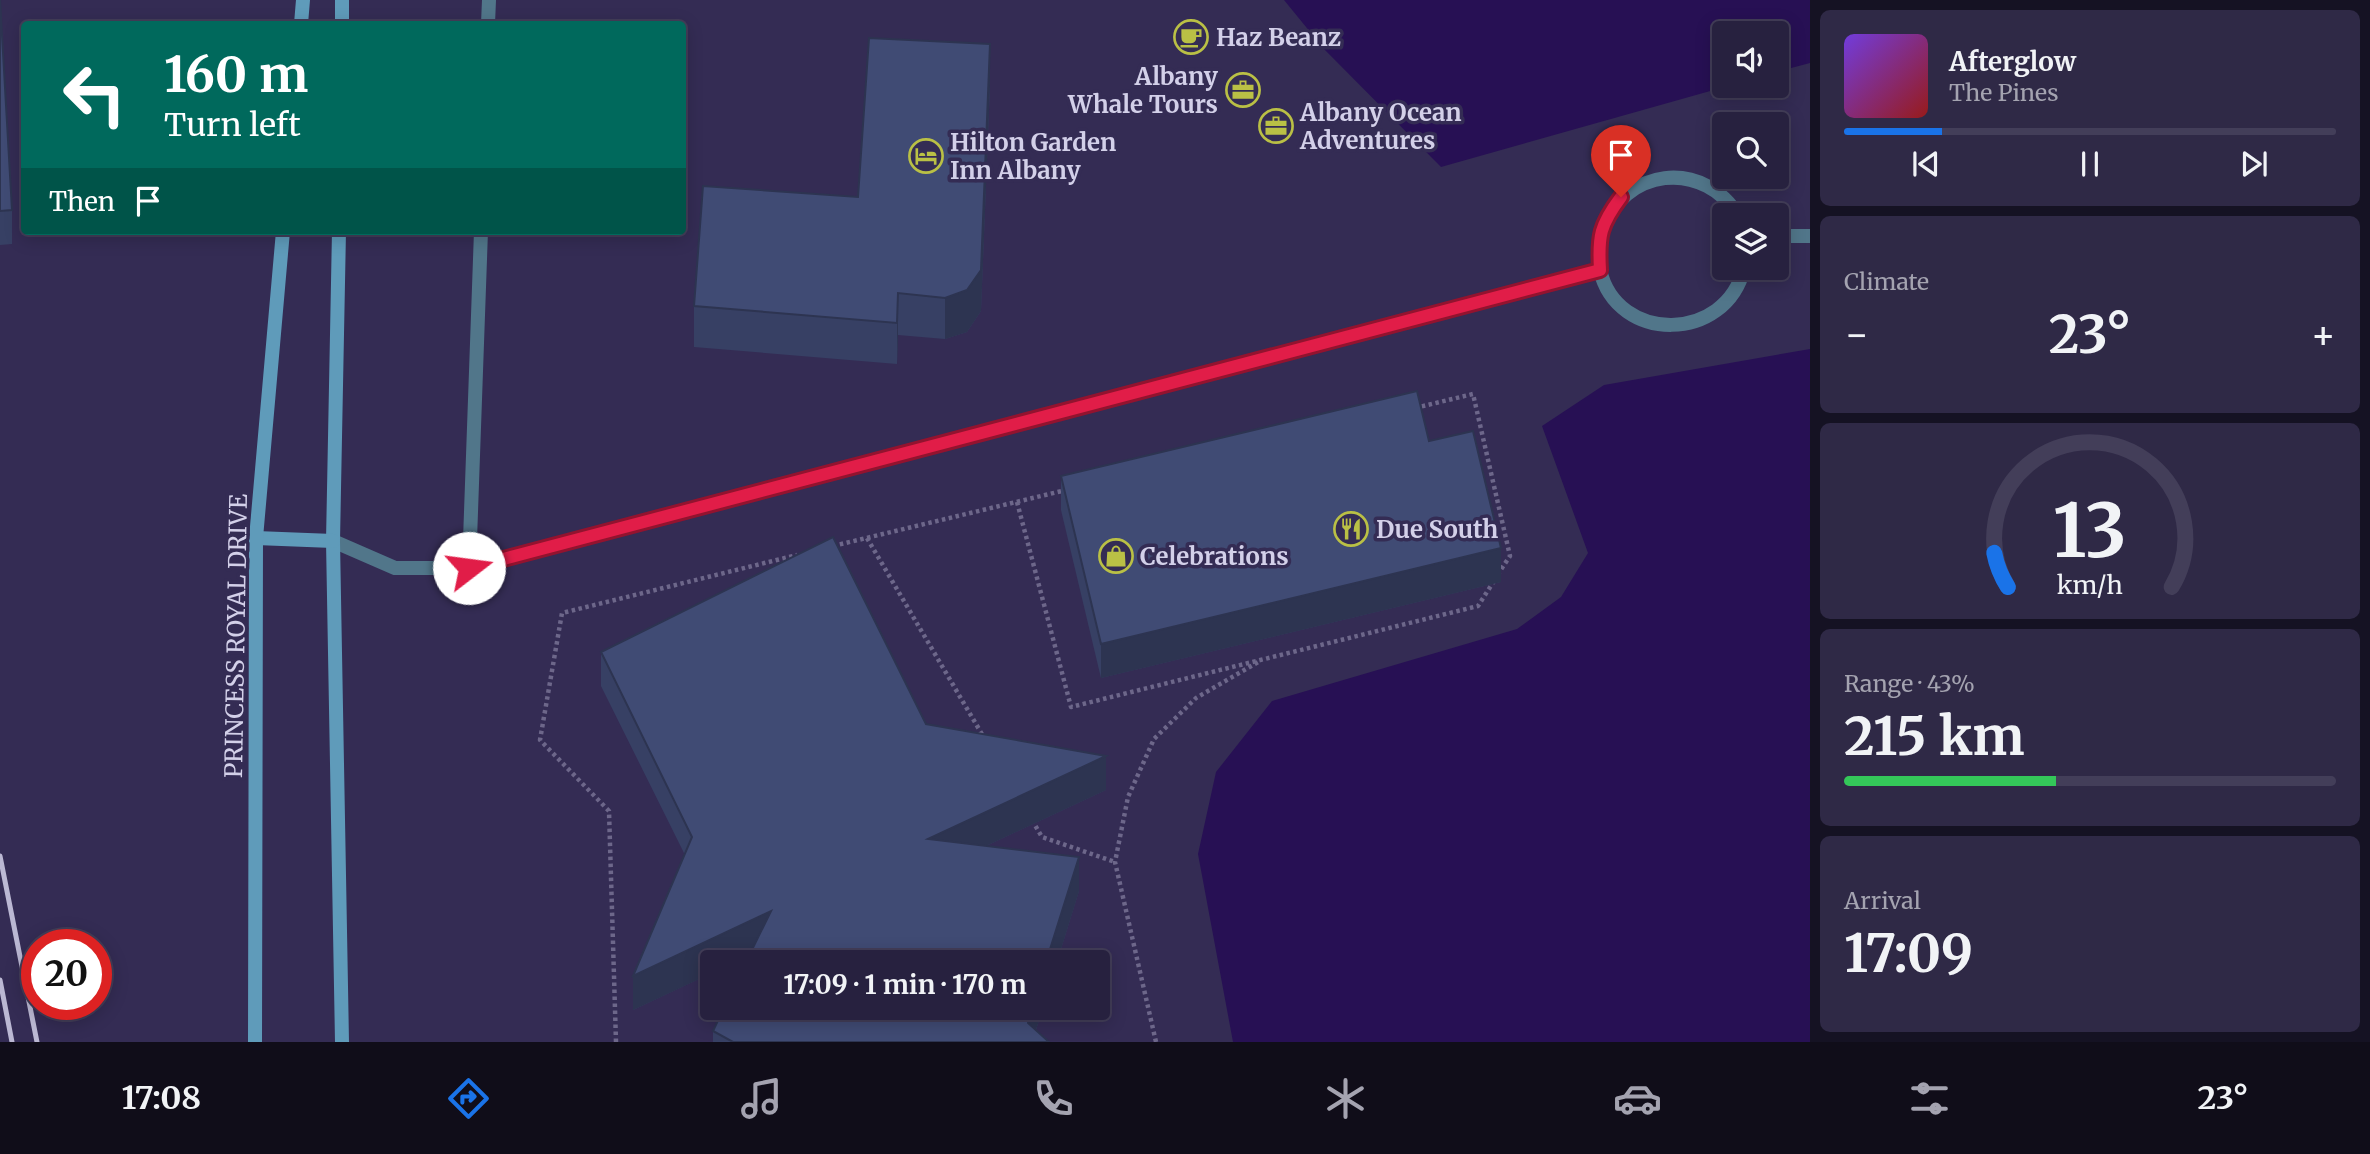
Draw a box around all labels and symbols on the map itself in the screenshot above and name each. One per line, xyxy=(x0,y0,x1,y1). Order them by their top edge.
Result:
cafe icon: Haz Beanz xyxy=(1172,18,1210,56)
place label: Haz Beanz xyxy=(1216,22,1341,53)
place label: Albany Whale Tours xyxy=(1067,61,1219,120)
office icon: Albany Whale Tours xyxy=(1224,71,1262,109)
place label: Albany Ocean Adventures xyxy=(1299,97,1462,156)
office icon: Albany Ocean Adventures xyxy=(1257,107,1295,145)
pin xyxy=(1591,125,1651,197)
place label: Hilton Garden Inn Albany xyxy=(950,127,1116,186)
hotel icon: Hilton Garden Inn Albany xyxy=(907,137,945,175)
street label: PRINCESS ROYAL DRIVE xyxy=(218,493,254,778)
restaurant icon: Due South xyxy=(1332,510,1370,548)
place label: Due South xyxy=(1376,514,1498,545)
position arrow xyxy=(432,531,506,605)
shop icon: Celebrations xyxy=(1097,537,1135,575)
place label: Celebrations xyxy=(1140,541,1289,572)
speed limit sign: 20 xyxy=(21,929,112,1020)

